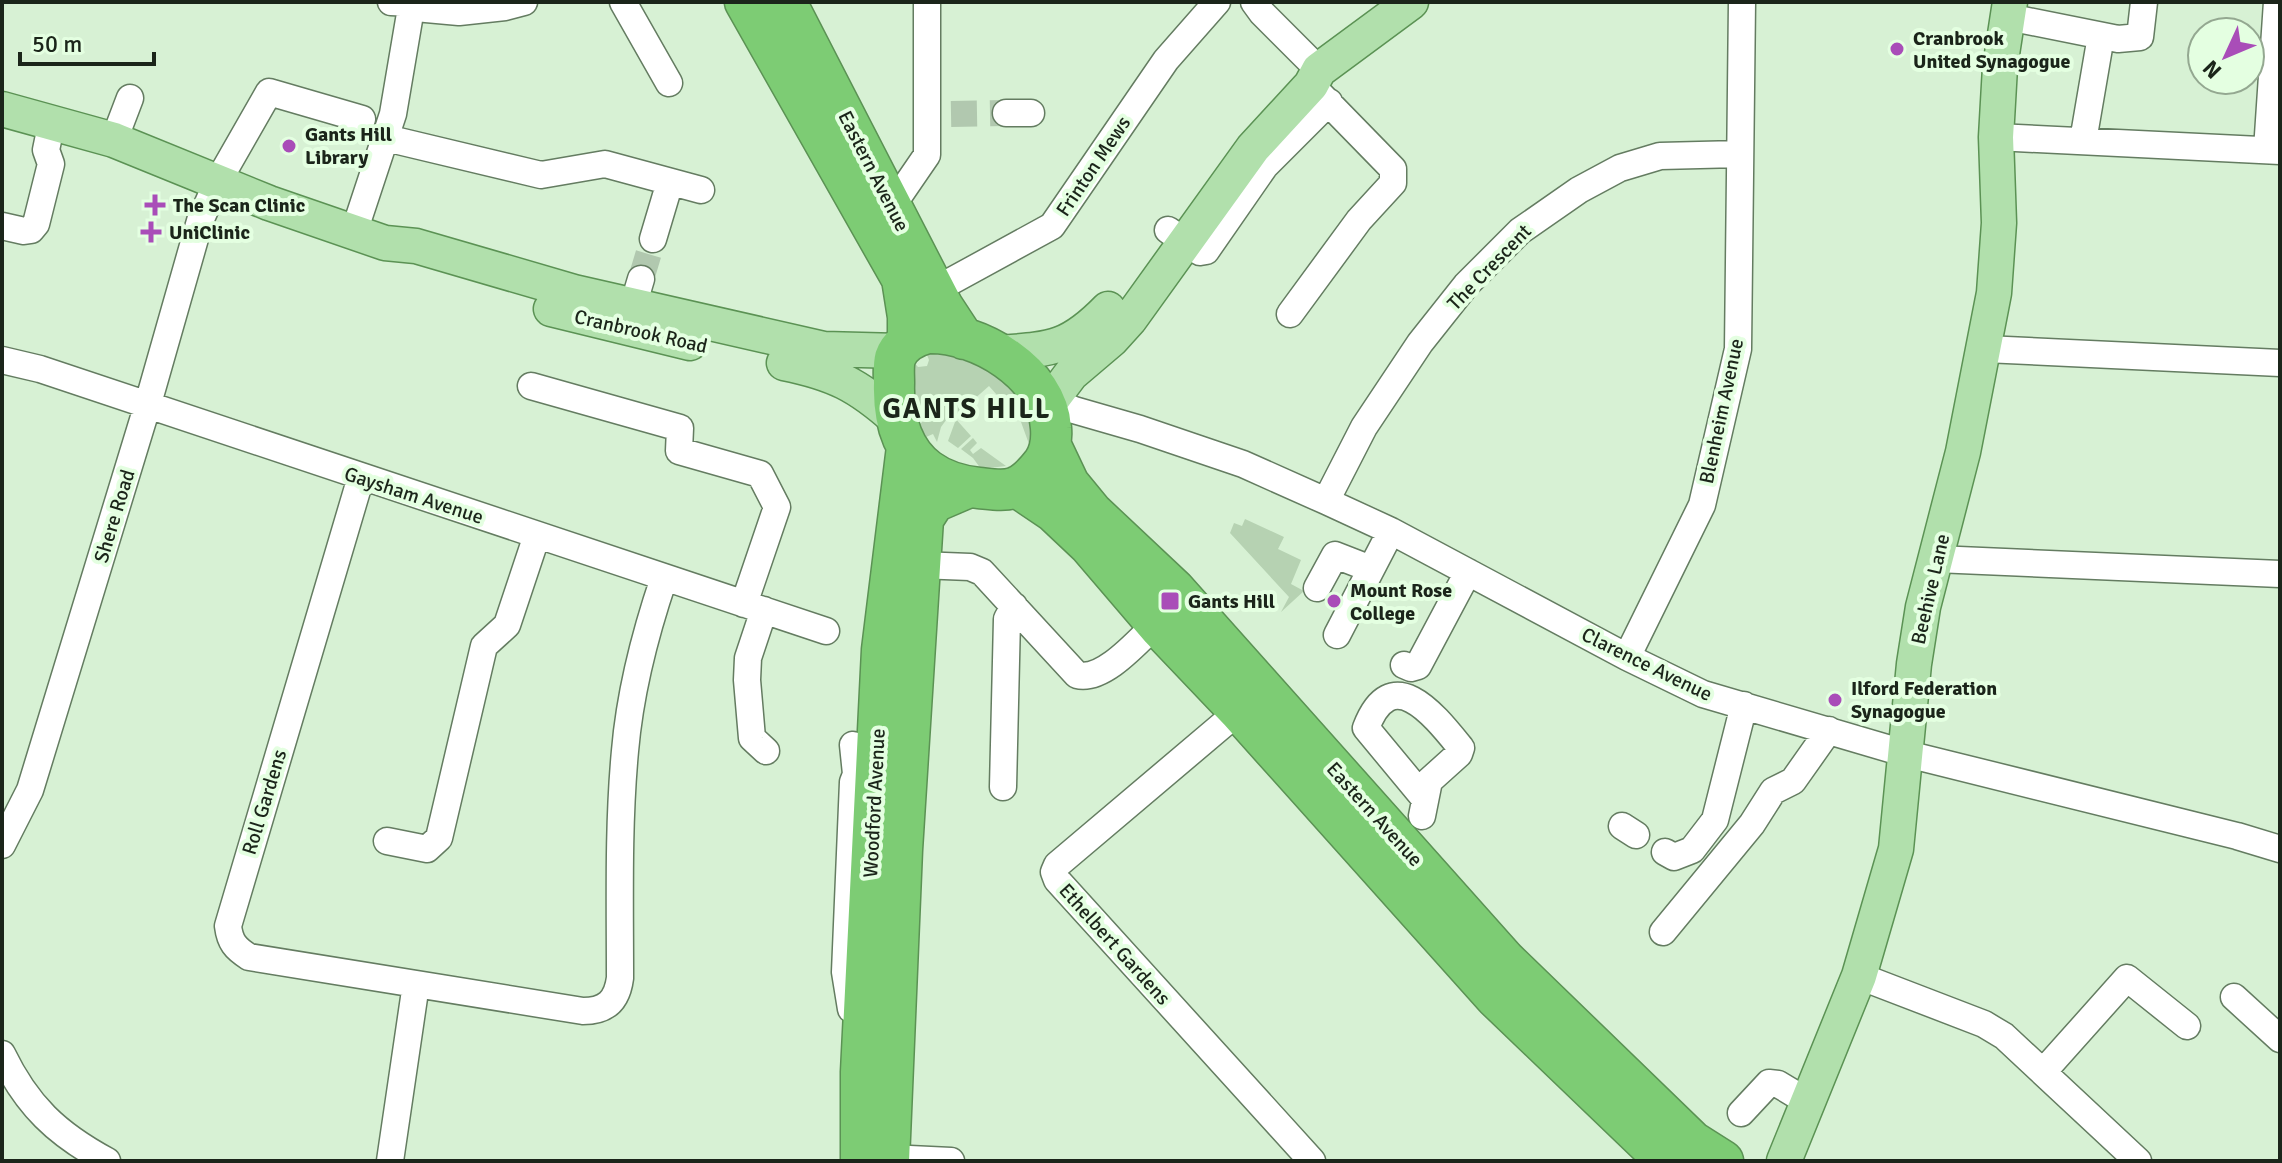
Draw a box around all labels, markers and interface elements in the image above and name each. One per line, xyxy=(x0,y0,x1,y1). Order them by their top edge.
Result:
scale bar xyxy=(20,16,154,66)
north arrow xyxy=(2186,16,2266,96)
place label: Cranbrook United Synagogue xyxy=(1913,26,2070,74)
text: 50 m xyxy=(32,29,82,59)
marker: Cranbrook United Synagogue xyxy=(1888,40,1906,58)
text: N xyxy=(2197,55,2227,84)
street label: Eastern Avenue xyxy=(832,107,915,236)
street label: Frinton Mews xyxy=(1051,111,1136,221)
place label: Gants Hill Library xyxy=(305,122,392,170)
marker: Gants Hill Library xyxy=(280,137,298,155)
place label: The Scan Clinic xyxy=(173,193,305,218)
marker: The Scan Clinic xyxy=(144,194,166,216)
street label: The Crescent xyxy=(1442,219,1537,316)
place label: UniClinic xyxy=(169,220,250,245)
marker: UniClinic xyxy=(140,221,162,243)
street label: Cranbrook Road xyxy=(572,304,710,359)
street label: Blenheim Avenue xyxy=(1694,336,1749,486)
district label: GANTS HILL xyxy=(883,392,1052,426)
street label: Gaysham Avenue xyxy=(341,461,487,530)
street label: Shere Road xyxy=(88,466,140,566)
street label: Beehive Lane xyxy=(1906,531,1955,647)
place label: Mount Rose College xyxy=(1350,578,1452,626)
place label: Gants Hill xyxy=(1188,589,1275,614)
marker: Gants Hill xyxy=(1159,590,1181,612)
marker: Mount Rose College xyxy=(1325,592,1343,610)
street label: Clarence Avenue xyxy=(1577,622,1716,707)
place label: Ilford Federation Synagogue xyxy=(1851,676,1997,724)
marker: Ilford Federation Synagogue xyxy=(1826,691,1844,709)
street label: Woodford Avenue xyxy=(858,728,891,878)
street label: Roll Gardens xyxy=(237,746,292,858)
street label: Eastern Avenue xyxy=(1321,757,1428,872)
street label: Ethelbert Gardens xyxy=(1053,878,1176,1011)

